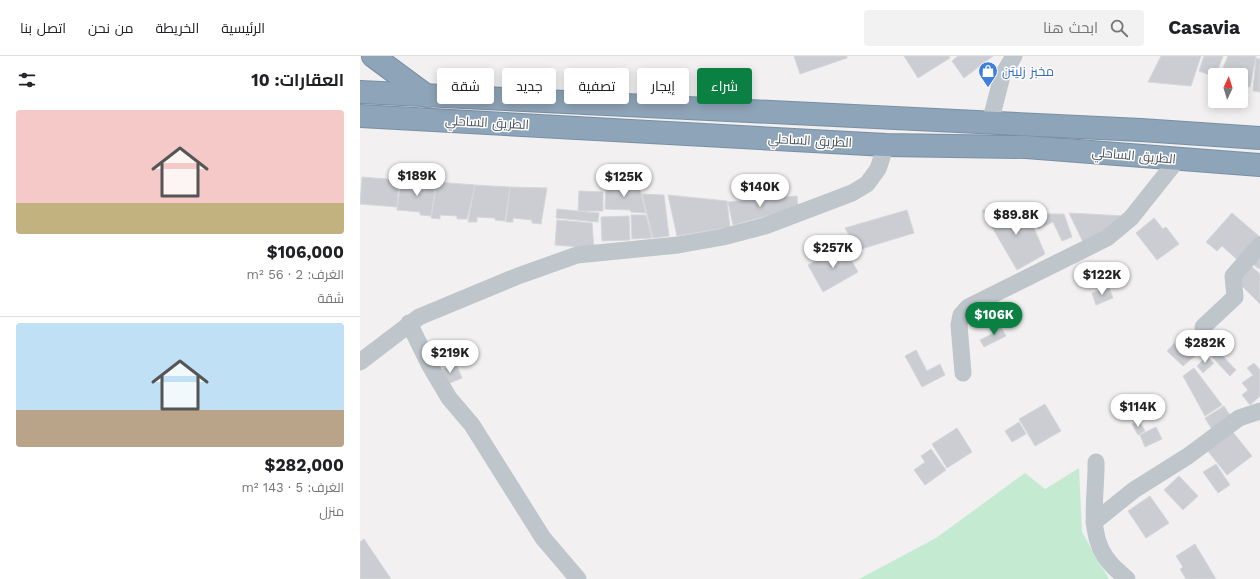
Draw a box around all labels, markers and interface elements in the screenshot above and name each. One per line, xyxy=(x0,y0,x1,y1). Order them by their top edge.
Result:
search box xyxy=(864,10,1144,46)
text: Casavia xyxy=(1168,16,1240,39)
icon: search xyxy=(1108,17,1130,39)
text: ابحث هنا xyxy=(1043,19,1098,37)
text: اتصل بنا xyxy=(20,20,66,36)
text: من نحن xyxy=(88,20,134,36)
text: الخريطة xyxy=(156,20,199,36)
text: الرئيسية xyxy=(221,20,265,36)
shop icon: مخبز زليتن xyxy=(977,60,999,88)
place label: مخبز زليتن xyxy=(1002,64,1054,79)
chip: شقة xyxy=(437,68,494,104)
chip: جديد xyxy=(502,68,556,104)
chip: تصفية xyxy=(564,68,629,104)
chip: إيجار xyxy=(637,68,689,104)
chip: شراء xyxy=(697,68,752,104)
north arrow xyxy=(1208,68,1248,108)
map controls xyxy=(1208,68,1248,108)
icon: filters xyxy=(16,69,38,91)
text: العقارات: 10 xyxy=(251,70,344,90)
street label: الطريق الساحلي xyxy=(444,113,529,135)
street label: الطريق الساحلي xyxy=(767,131,852,153)
icon: home xyxy=(144,136,216,208)
street label: الطريق الساحلي xyxy=(1091,144,1177,170)
pin: $189K xyxy=(389,163,445,197)
pin: $125K xyxy=(596,164,652,198)
text: $189K xyxy=(397,168,437,183)
text: $125K xyxy=(605,169,643,184)
pin: $140K xyxy=(732,174,788,208)
text: $140K xyxy=(740,179,780,194)
pin: $89.8K xyxy=(983,202,1049,236)
text: $89.8K xyxy=(993,207,1039,222)
pin: $257K xyxy=(805,235,861,269)
text: $257K xyxy=(813,240,853,255)
text: $106,000 xyxy=(267,242,344,262)
pin: $122K xyxy=(1074,262,1130,296)
text: الغرف: 2 · 56 m² xyxy=(247,267,344,282)
text: $122K xyxy=(1083,267,1121,282)
text: شقة xyxy=(317,291,344,306)
pin: $106K xyxy=(966,302,1022,336)
text: $106K xyxy=(974,307,1014,322)
pin: $282K xyxy=(1177,330,1233,364)
text: $282K xyxy=(1185,335,1226,350)
pin: $219K xyxy=(422,340,478,374)
text: $219K xyxy=(431,345,469,360)
icon: home xyxy=(144,349,216,421)
pin: $114K xyxy=(1110,394,1166,428)
text: $114K xyxy=(1120,399,1156,414)
text: $282,000 xyxy=(265,455,344,475)
text: الغرف: 5 · 143 m² xyxy=(241,480,344,495)
text: منزل xyxy=(319,504,344,519)

